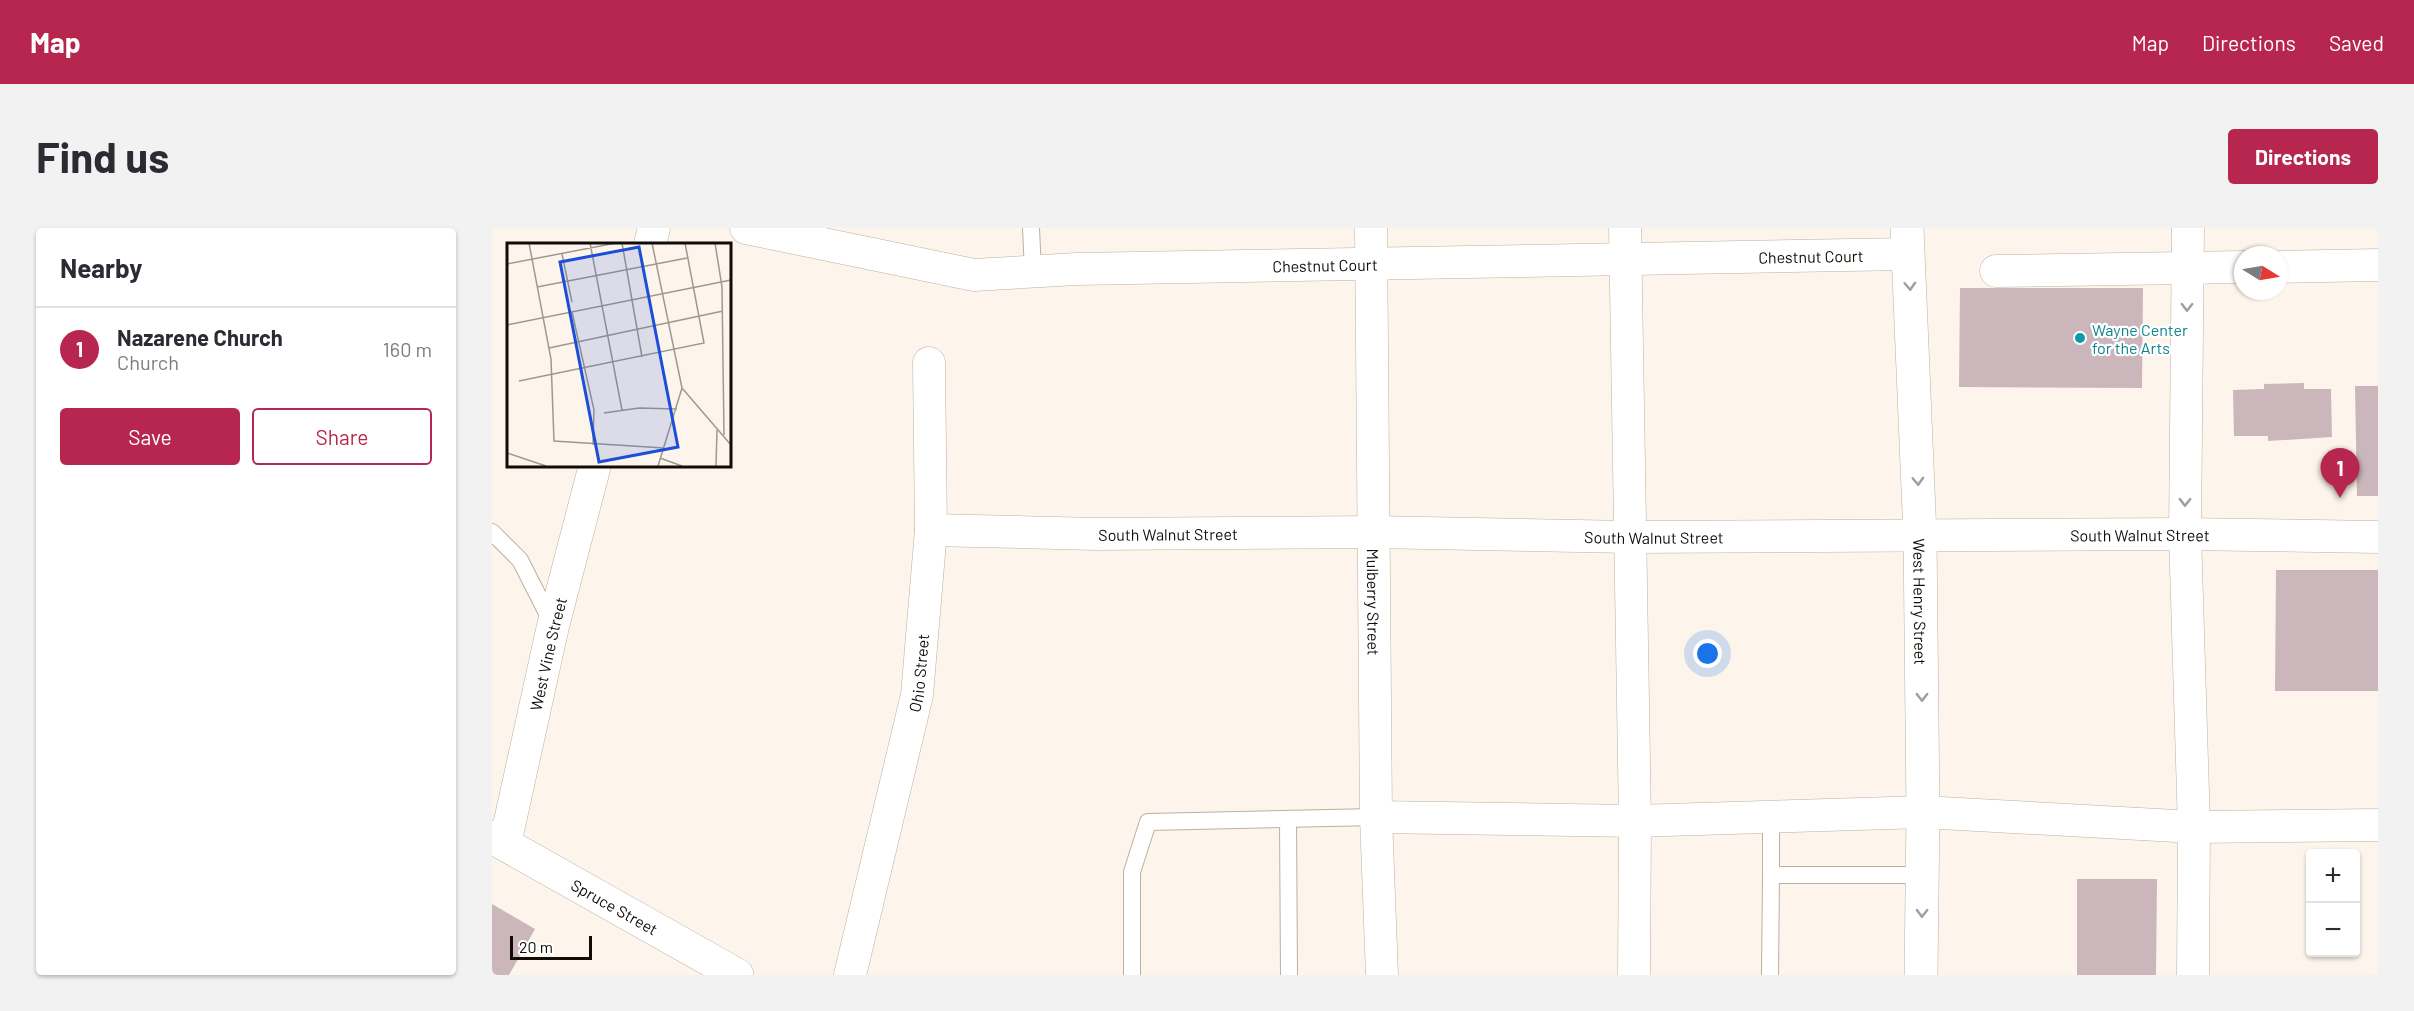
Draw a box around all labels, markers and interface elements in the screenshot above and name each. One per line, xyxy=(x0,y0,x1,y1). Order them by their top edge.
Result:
text: Map xyxy=(30,25,81,59)
text: Map xyxy=(2132,30,2169,55)
text: Directions xyxy=(2202,30,2296,55)
text: Saved xyxy=(2329,30,2384,55)
button: Directions xyxy=(2228,129,2378,184)
text: Find us xyxy=(36,131,169,181)
inset map xyxy=(507,243,730,466)
street label: Chestnut Court xyxy=(1758,245,1864,266)
north arrow xyxy=(2234,246,2288,300)
text: Nearby xyxy=(60,252,142,283)
street label: Chestnut Court xyxy=(1272,254,1378,275)
one-way arrow xyxy=(1903,282,1916,291)
one-way arrow xyxy=(2181,303,2193,312)
place label: Wayne Center for the Arts xyxy=(2092,320,2188,357)
text: Nazarene Church xyxy=(117,324,283,350)
marker: Wayne Center for the Arts xyxy=(2073,331,2087,345)
text: 1 xyxy=(76,337,83,361)
text: 160 m xyxy=(383,337,432,361)
text: Church xyxy=(117,350,179,374)
button: Save xyxy=(60,408,240,465)
button: Share xyxy=(252,408,432,465)
pin: 1 xyxy=(2320,448,2360,498)
one-way arrow xyxy=(1911,477,1924,486)
one-way arrow xyxy=(2179,498,2191,507)
street label: South Walnut Street xyxy=(1098,523,1238,543)
street label: South Walnut Street xyxy=(2070,524,2210,544)
street label: South Walnut Street xyxy=(1584,527,1724,547)
street label: West Henry Street xyxy=(1911,538,1931,665)
street label: Mulberry Street xyxy=(1364,548,1384,656)
street label: West Vine Street xyxy=(525,595,570,712)
street label: Ohio Street xyxy=(904,633,932,714)
your location xyxy=(1693,639,1722,668)
one-way arrow xyxy=(1916,693,1928,702)
map controls xyxy=(2306,849,2360,957)
button: + xyxy=(2306,849,2360,903)
street label: Spruce Street xyxy=(568,874,661,938)
button: − xyxy=(2306,903,2360,957)
one-way arrow xyxy=(1916,909,1928,918)
scale bar xyxy=(510,933,592,960)
text: 20 m xyxy=(519,937,553,956)

